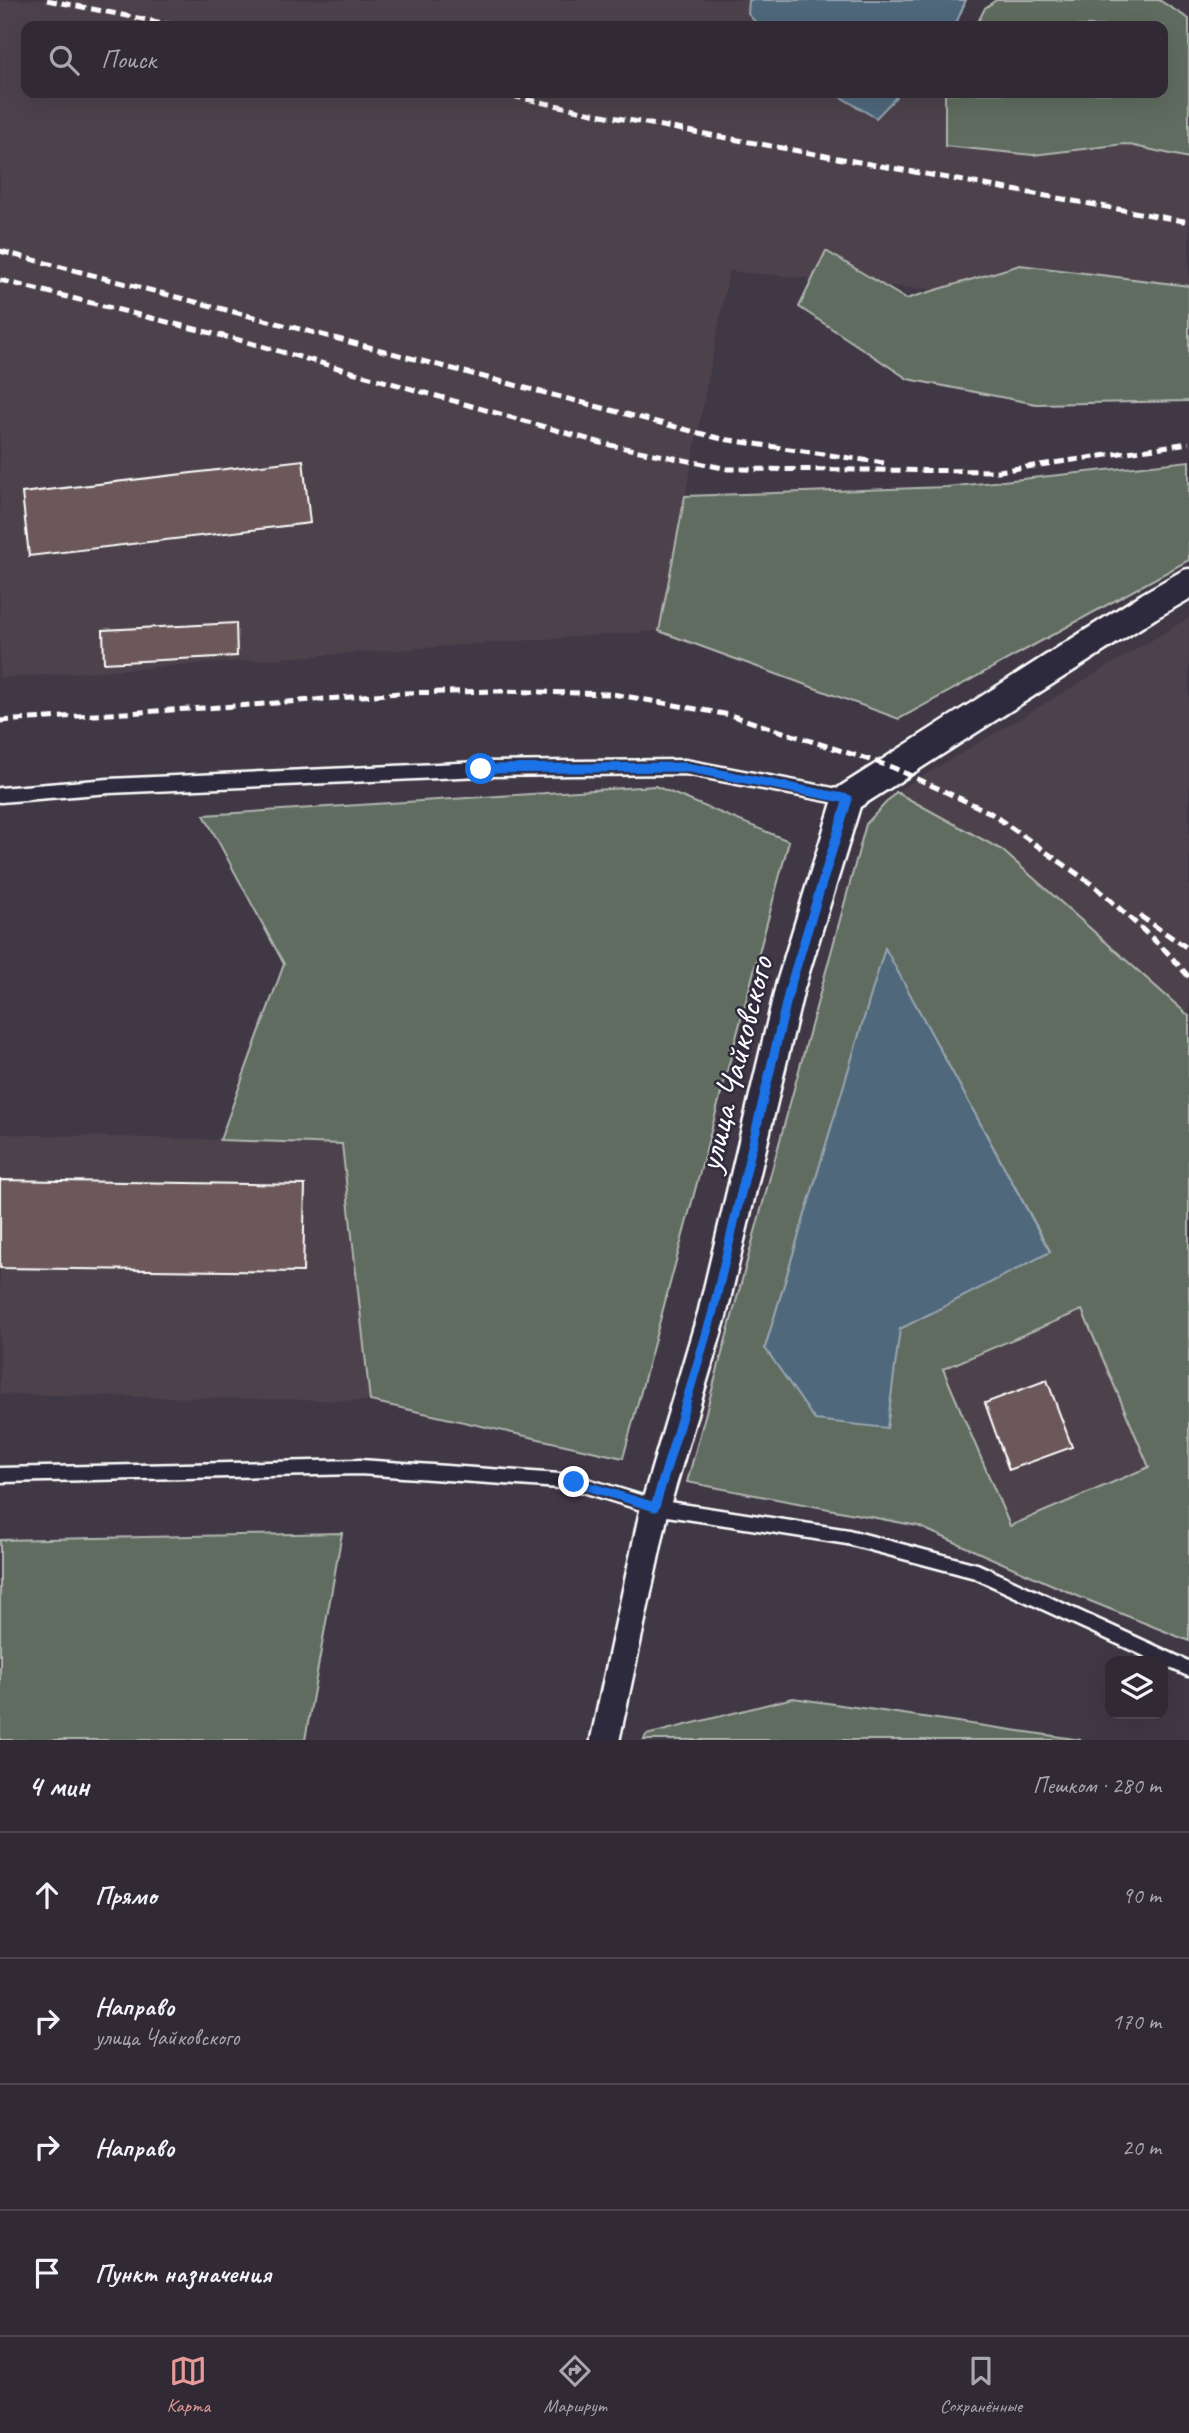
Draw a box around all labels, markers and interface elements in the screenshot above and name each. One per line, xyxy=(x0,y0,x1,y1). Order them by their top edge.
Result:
search box xyxy=(21,21,1168,98)
icon: search xyxy=(45,41,83,79)
text: Поиск xyxy=(101,43,156,76)
route start xyxy=(465,753,496,784)
street label: улица Чайковского xyxy=(686,950,784,1178)
route end xyxy=(558,1466,589,1497)
map controls xyxy=(1105,1656,1168,1719)
button: layers xyxy=(1105,1656,1168,1719)
text: 4 мин xyxy=(28,1767,89,1805)
text: Пешком · 280 m xyxy=(1033,1771,1161,1800)
icon: ahead xyxy=(28,1876,66,1914)
text: Прямо xyxy=(95,1879,157,1912)
text: 90 m xyxy=(1122,1881,1161,1910)
text: Направо xyxy=(95,1990,174,2023)
icon: right xyxy=(28,2002,66,2040)
text: 170 m xyxy=(1112,2007,1161,2036)
text: улица Чайковского xyxy=(95,2023,239,2052)
icon: right xyxy=(28,2128,66,2166)
text: Направо xyxy=(95,2131,174,2164)
text: 20 m xyxy=(1122,2133,1161,2162)
icon: arrive xyxy=(28,2254,66,2292)
text: Пункт назначения xyxy=(95,2257,271,2290)
tab: Карта xyxy=(167,2352,210,2418)
tab: Маршрут xyxy=(544,2352,606,2418)
tab: Сохранённые xyxy=(940,2352,1022,2418)

